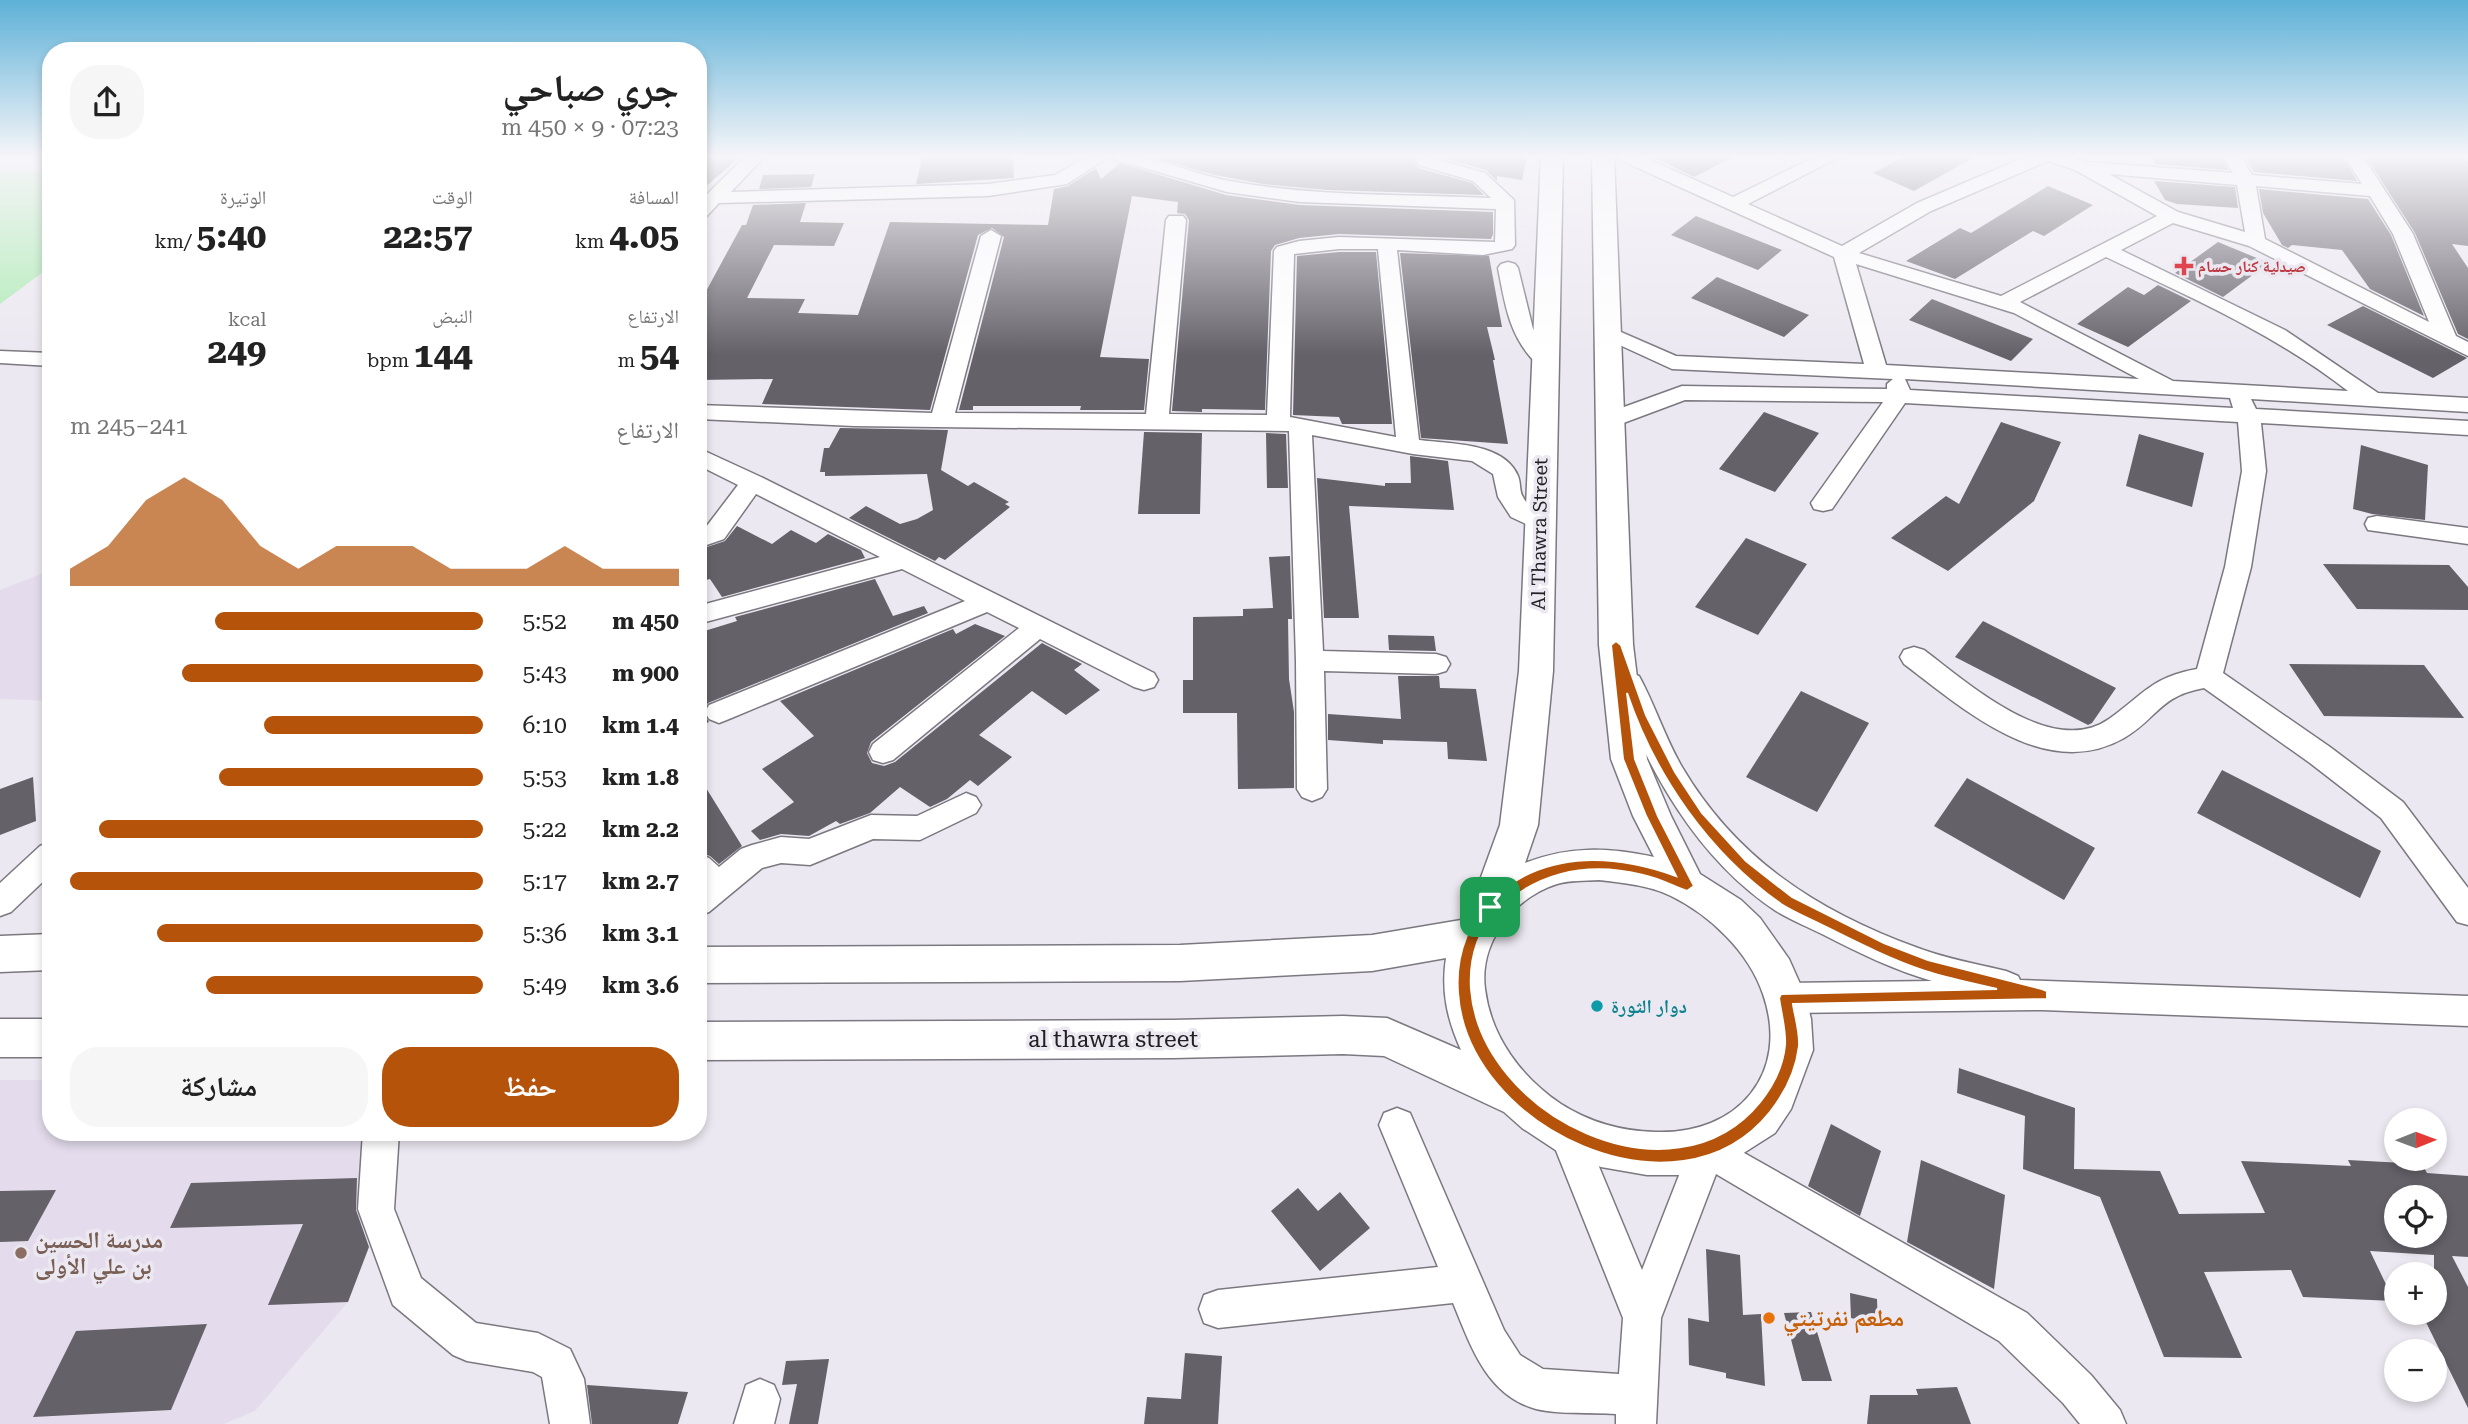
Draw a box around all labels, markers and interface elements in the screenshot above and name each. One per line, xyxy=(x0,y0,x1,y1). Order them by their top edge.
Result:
button: share xyxy=(70,65,144,139)
text: جري صباحي xyxy=(502,66,679,110)
text: 07:23 · 9 × 450 m xyxy=(501,114,679,141)
text: الوتيرة xyxy=(220,186,266,209)
text: الوقت xyxy=(432,186,473,209)
text: المسافة xyxy=(629,186,679,209)
text: 5:40 xyxy=(197,216,266,257)
text: 22:57 xyxy=(383,216,473,257)
text: 4.05 xyxy=(609,216,679,257)
text: /km xyxy=(154,230,197,253)
text: km xyxy=(575,230,609,253)
place label: صيدلية كنار حسام xyxy=(2198,257,2306,278)
marker: صيدلية كنار حسام xyxy=(2176,258,2192,274)
text: النبض xyxy=(432,305,473,328)
text: الارتفاع xyxy=(627,305,679,328)
text: kcal xyxy=(228,308,266,331)
text: 249 xyxy=(208,331,266,372)
text: 144 xyxy=(414,335,473,376)
text: 54 xyxy=(640,335,679,376)
text: bpm xyxy=(367,349,414,372)
text: m xyxy=(618,349,640,372)
text: 241–245 m xyxy=(70,413,188,440)
text: الارتفاع xyxy=(616,417,679,444)
street label: Al Thawra Street xyxy=(1527,458,1552,610)
text: 5:52 xyxy=(522,608,567,635)
text: 450 m xyxy=(612,608,679,635)
text: 5:43 xyxy=(522,660,567,687)
text: 900 m xyxy=(612,660,679,687)
text: 6:10 xyxy=(522,712,567,739)
text: 1.4 km xyxy=(602,712,679,739)
text: 5:53 xyxy=(522,764,567,791)
text: 1.8 km xyxy=(602,764,679,791)
text: 5:22 xyxy=(522,816,567,843)
text: 2.2 km xyxy=(602,816,679,843)
text: 5:17 xyxy=(522,868,567,895)
text: 2.7 km xyxy=(602,868,679,895)
pin xyxy=(1460,877,1520,937)
icon: arrive xyxy=(1471,888,1509,926)
text: 5:36 xyxy=(522,920,567,947)
text: 3.1 km xyxy=(602,920,679,947)
text: 5:49 xyxy=(522,972,567,999)
text: 3.6 km xyxy=(602,972,679,999)
place label: دوار الثورة xyxy=(1611,995,1687,1018)
marker: دوار الثورة xyxy=(1589,998,1605,1014)
street label: al thawra street xyxy=(1028,1026,1198,1053)
button: مشاركة xyxy=(70,1047,368,1127)
button: حفظ xyxy=(382,1047,679,1127)
north arrow xyxy=(2384,1108,2446,1171)
map controls xyxy=(2384,1108,2447,1402)
button: locate xyxy=(2384,1185,2447,1248)
place label: مدرسة الحسين بن علي الأولى xyxy=(35,1227,163,1285)
marker: مدرسة الحسين بن علي الأولى xyxy=(13,1245,29,1261)
button: + xyxy=(2384,1262,2447,1325)
place label: مطعم نفرتيتي xyxy=(1783,1305,1904,1337)
marker: مطعم نفرتيتي xyxy=(1761,1310,1777,1326)
button: − xyxy=(2384,1339,2447,1402)

